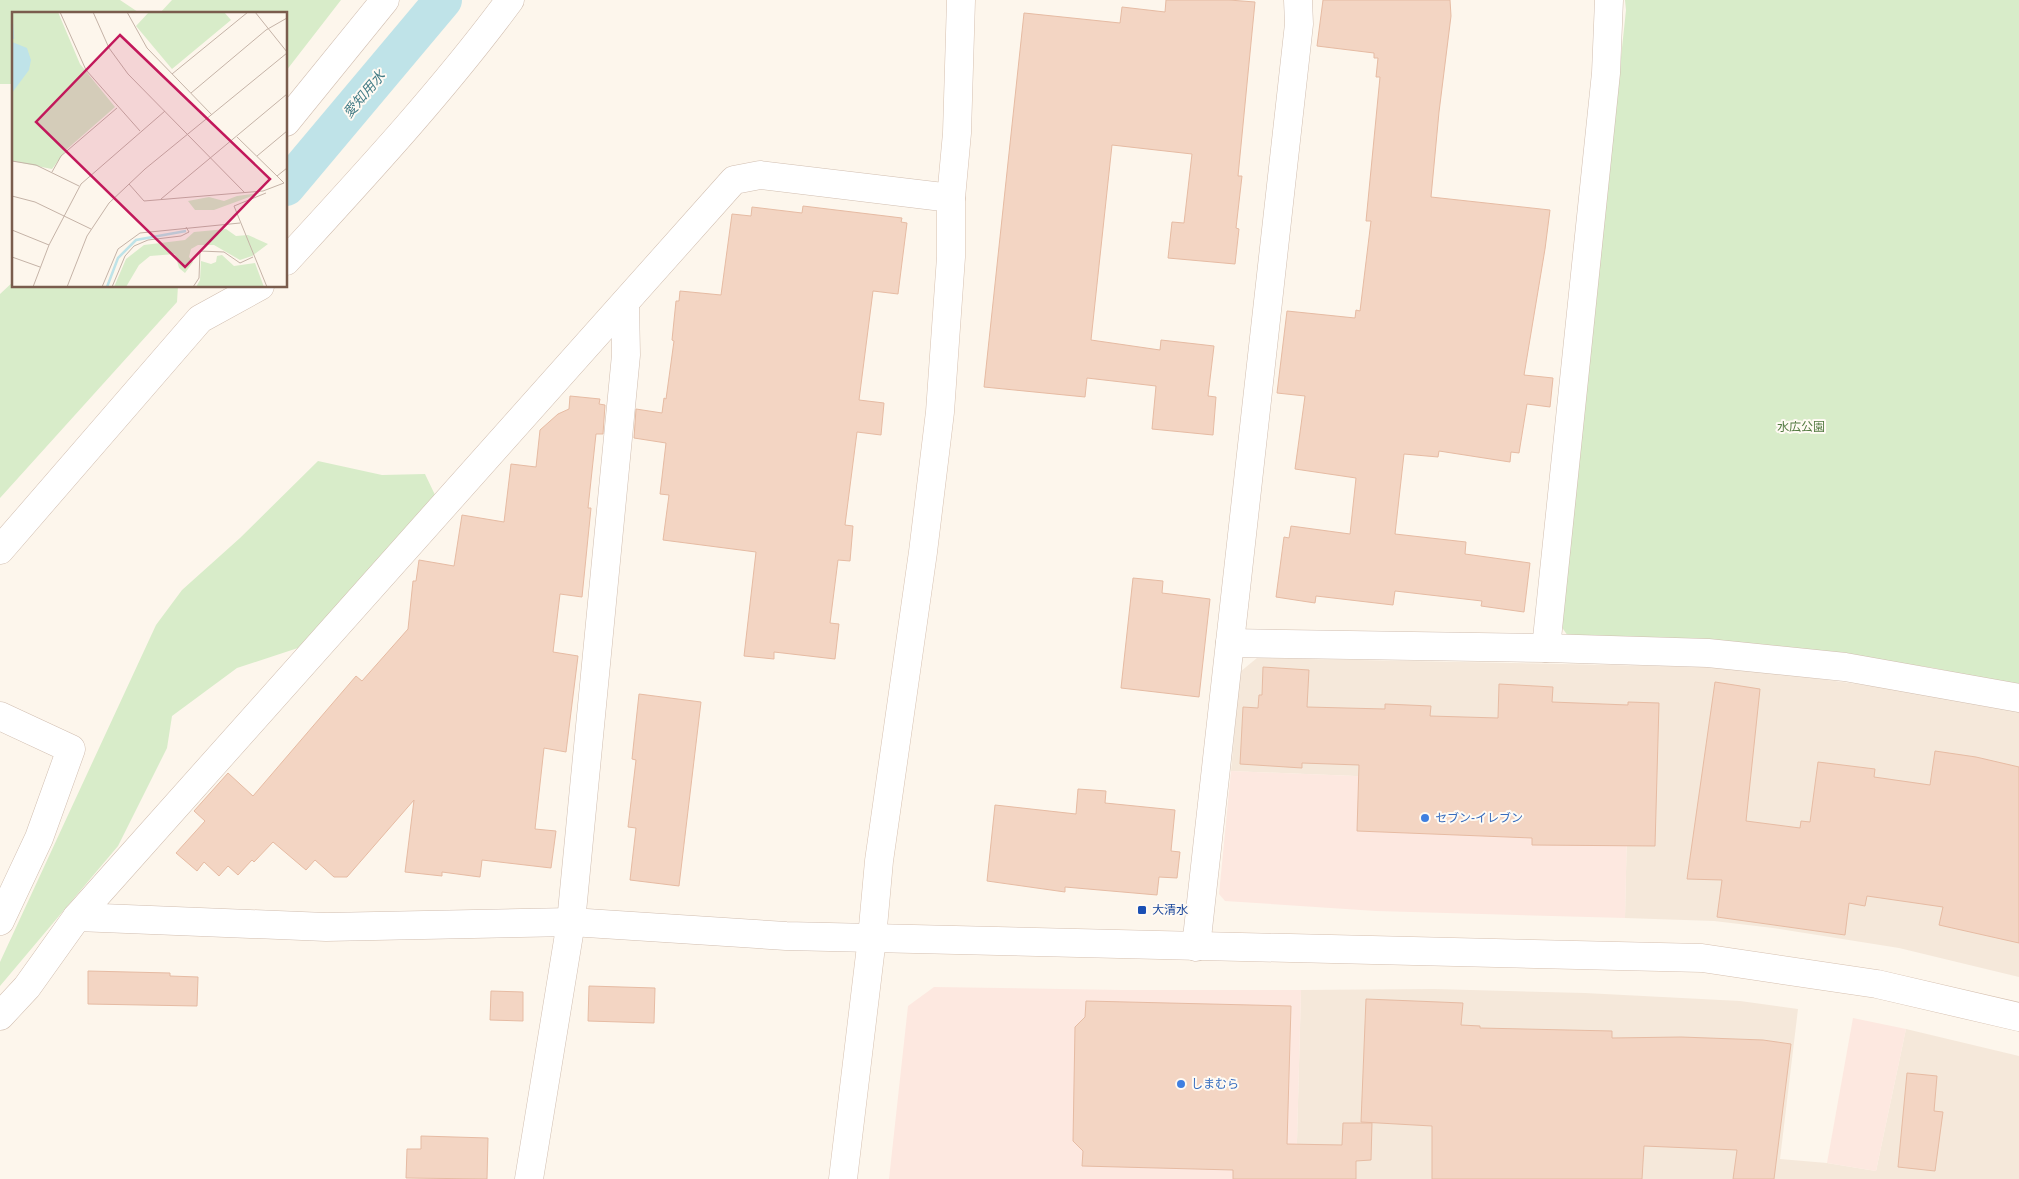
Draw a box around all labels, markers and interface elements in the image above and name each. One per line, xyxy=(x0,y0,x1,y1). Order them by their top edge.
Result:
inset map xyxy=(12,12,288,288)
water label: 愛知用水 xyxy=(340,66,389,121)
park label: 水広公園 xyxy=(1777,420,1825,434)
place label: セブン-イレブン xyxy=(1435,811,1523,825)
marker: セブン-イレブン xyxy=(1419,812,1431,824)
place label: 大清水 xyxy=(1152,903,1188,917)
marker: 大清水 xyxy=(1136,904,1148,916)
place label: しまむら xyxy=(1191,1077,1239,1091)
marker: しまむら xyxy=(1175,1078,1187,1090)

